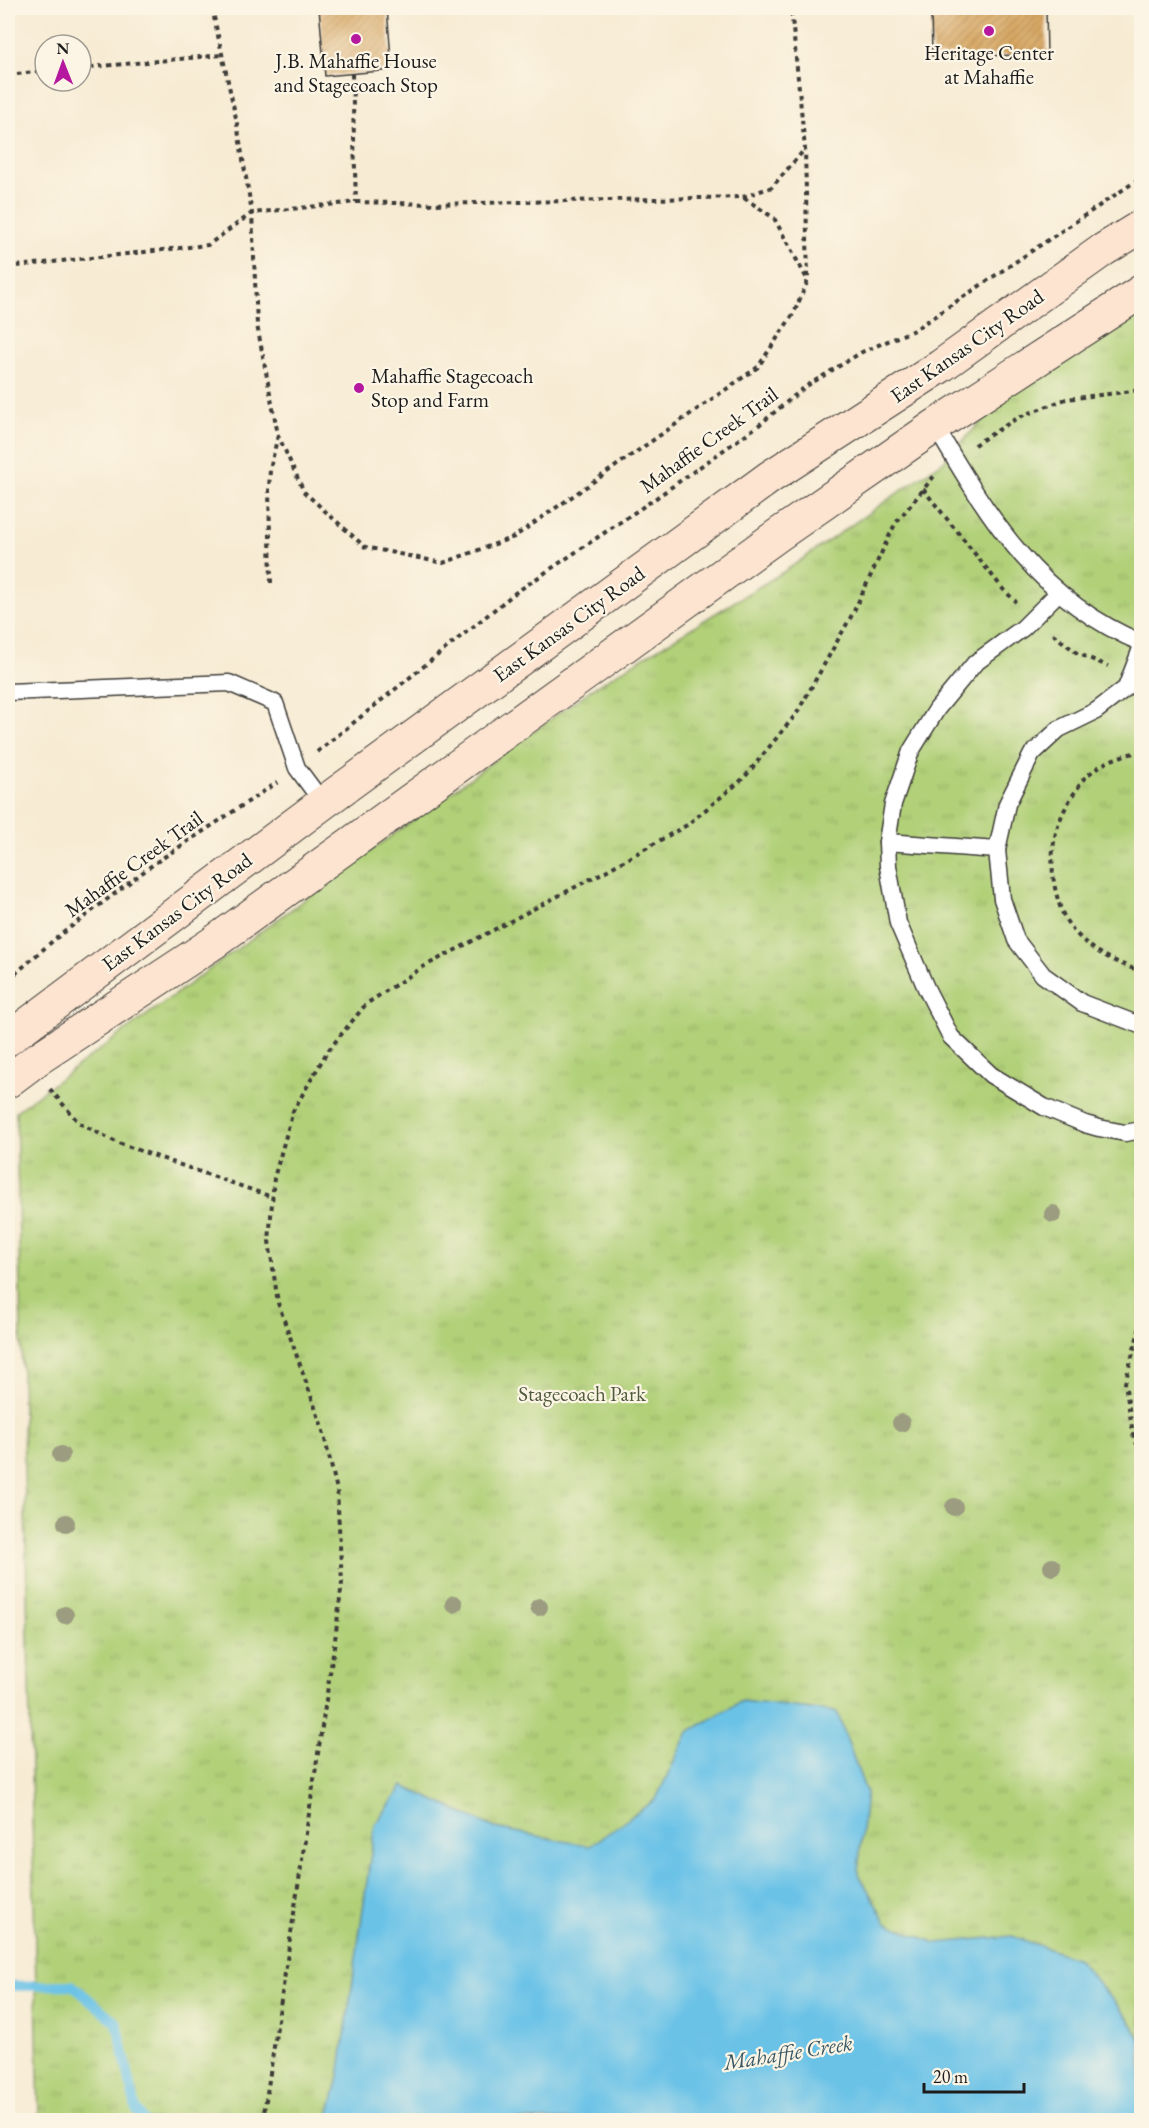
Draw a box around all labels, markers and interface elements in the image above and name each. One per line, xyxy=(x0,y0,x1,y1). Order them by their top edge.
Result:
marker: Heritage Center at Mahaffie xyxy=(982,24,996,38)
marker: J.B. Mahaffie House and Stagecoach Stop xyxy=(349,32,363,46)
north arrow xyxy=(33,33,93,93)
text: N xyxy=(56,38,69,59)
place label: Heritage Center at Mahaffie xyxy=(924,39,1054,90)
place label: J.B. Mahaffie House and Stagecoach Stop xyxy=(273,47,438,98)
street label: East Kansas City Road xyxy=(885,282,1049,409)
place label: Mahaffie Stagecoach Stop and Farm xyxy=(371,362,534,413)
street label: Mahaffie Creek Trail xyxy=(634,380,783,499)
marker: Mahaffie Stagecoach Stop and Farm xyxy=(352,381,366,395)
street label: East Kansas City Road xyxy=(487,559,650,688)
street label: Mahaffie Creek Trail xyxy=(59,804,208,923)
street label: East Kansas City Road xyxy=(96,846,257,977)
park label: Stagecoach Park xyxy=(518,1380,647,1407)
water label: Mahaffie Creek xyxy=(720,2028,855,2077)
scale bar xyxy=(924,2056,1024,2094)
text: 20 m xyxy=(933,2065,968,2088)

